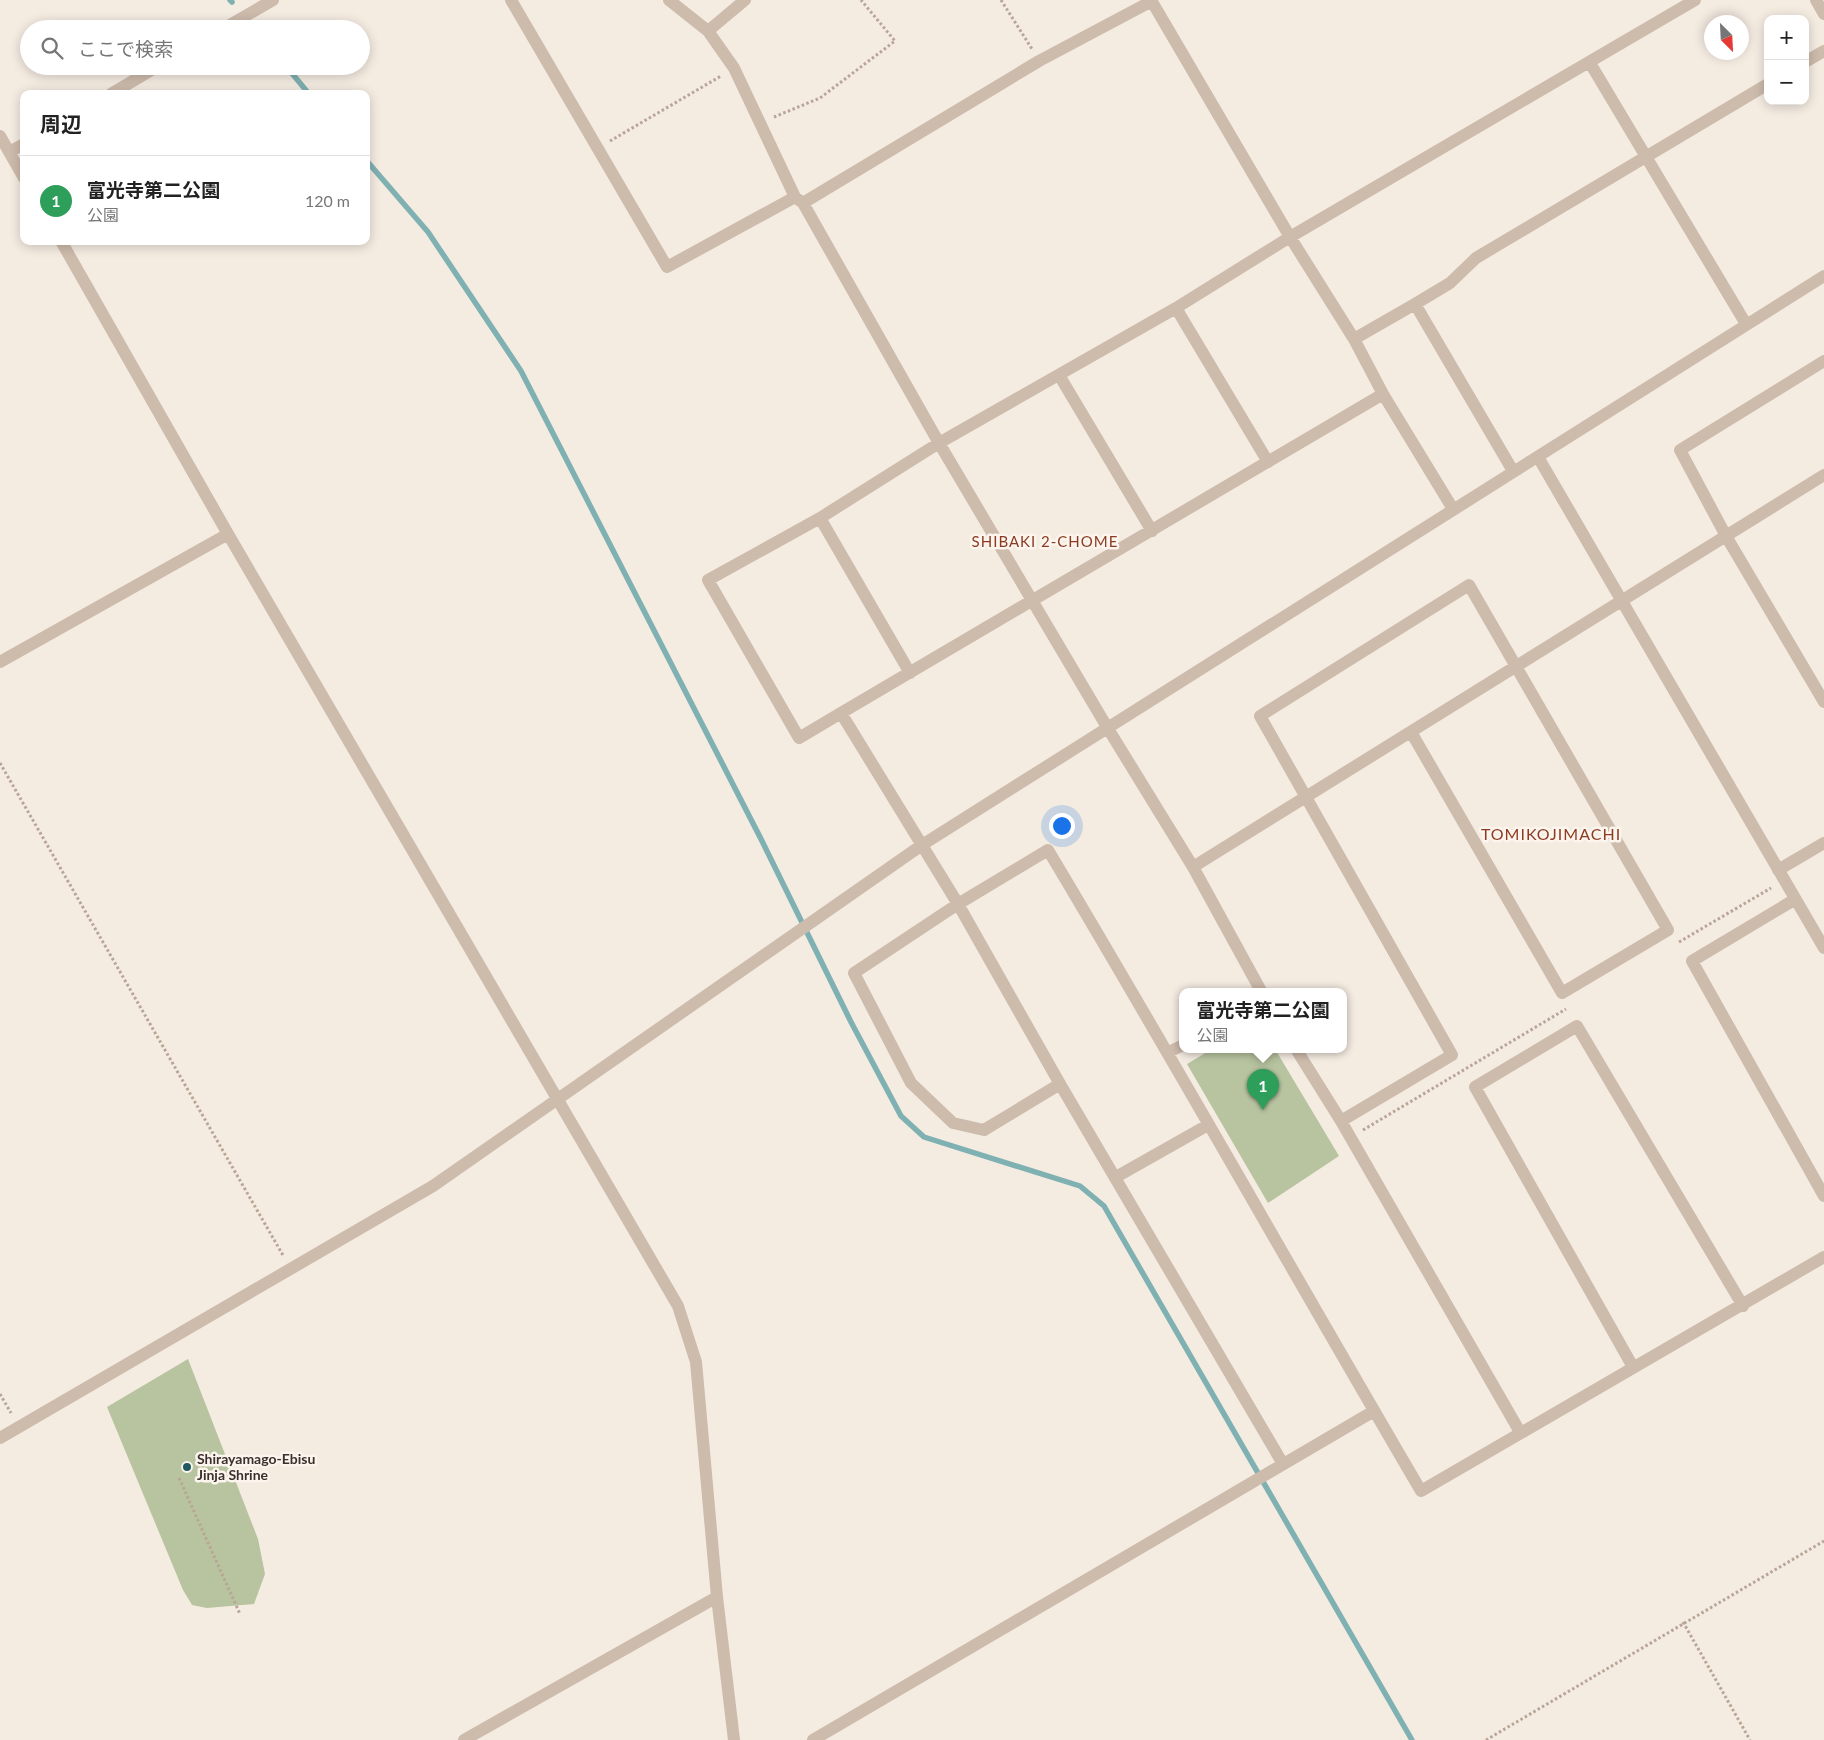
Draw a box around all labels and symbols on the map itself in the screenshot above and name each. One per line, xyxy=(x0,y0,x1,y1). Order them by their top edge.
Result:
north arrow xyxy=(1704,15,1749,60)
district label: SHIBAKI 2-CHOME xyxy=(972,532,1118,550)
your location xyxy=(1049,813,1075,839)
district label: TOMIKOJIMACHI xyxy=(1481,824,1621,843)
pin: 1 xyxy=(1247,1069,1279,1110)
place label: Shirayamago-Ebisu Jinja Shrine xyxy=(197,1450,315,1483)
marker: Shirayamago-Ebisu Jinja Shrine xyxy=(181,1461,193,1473)

